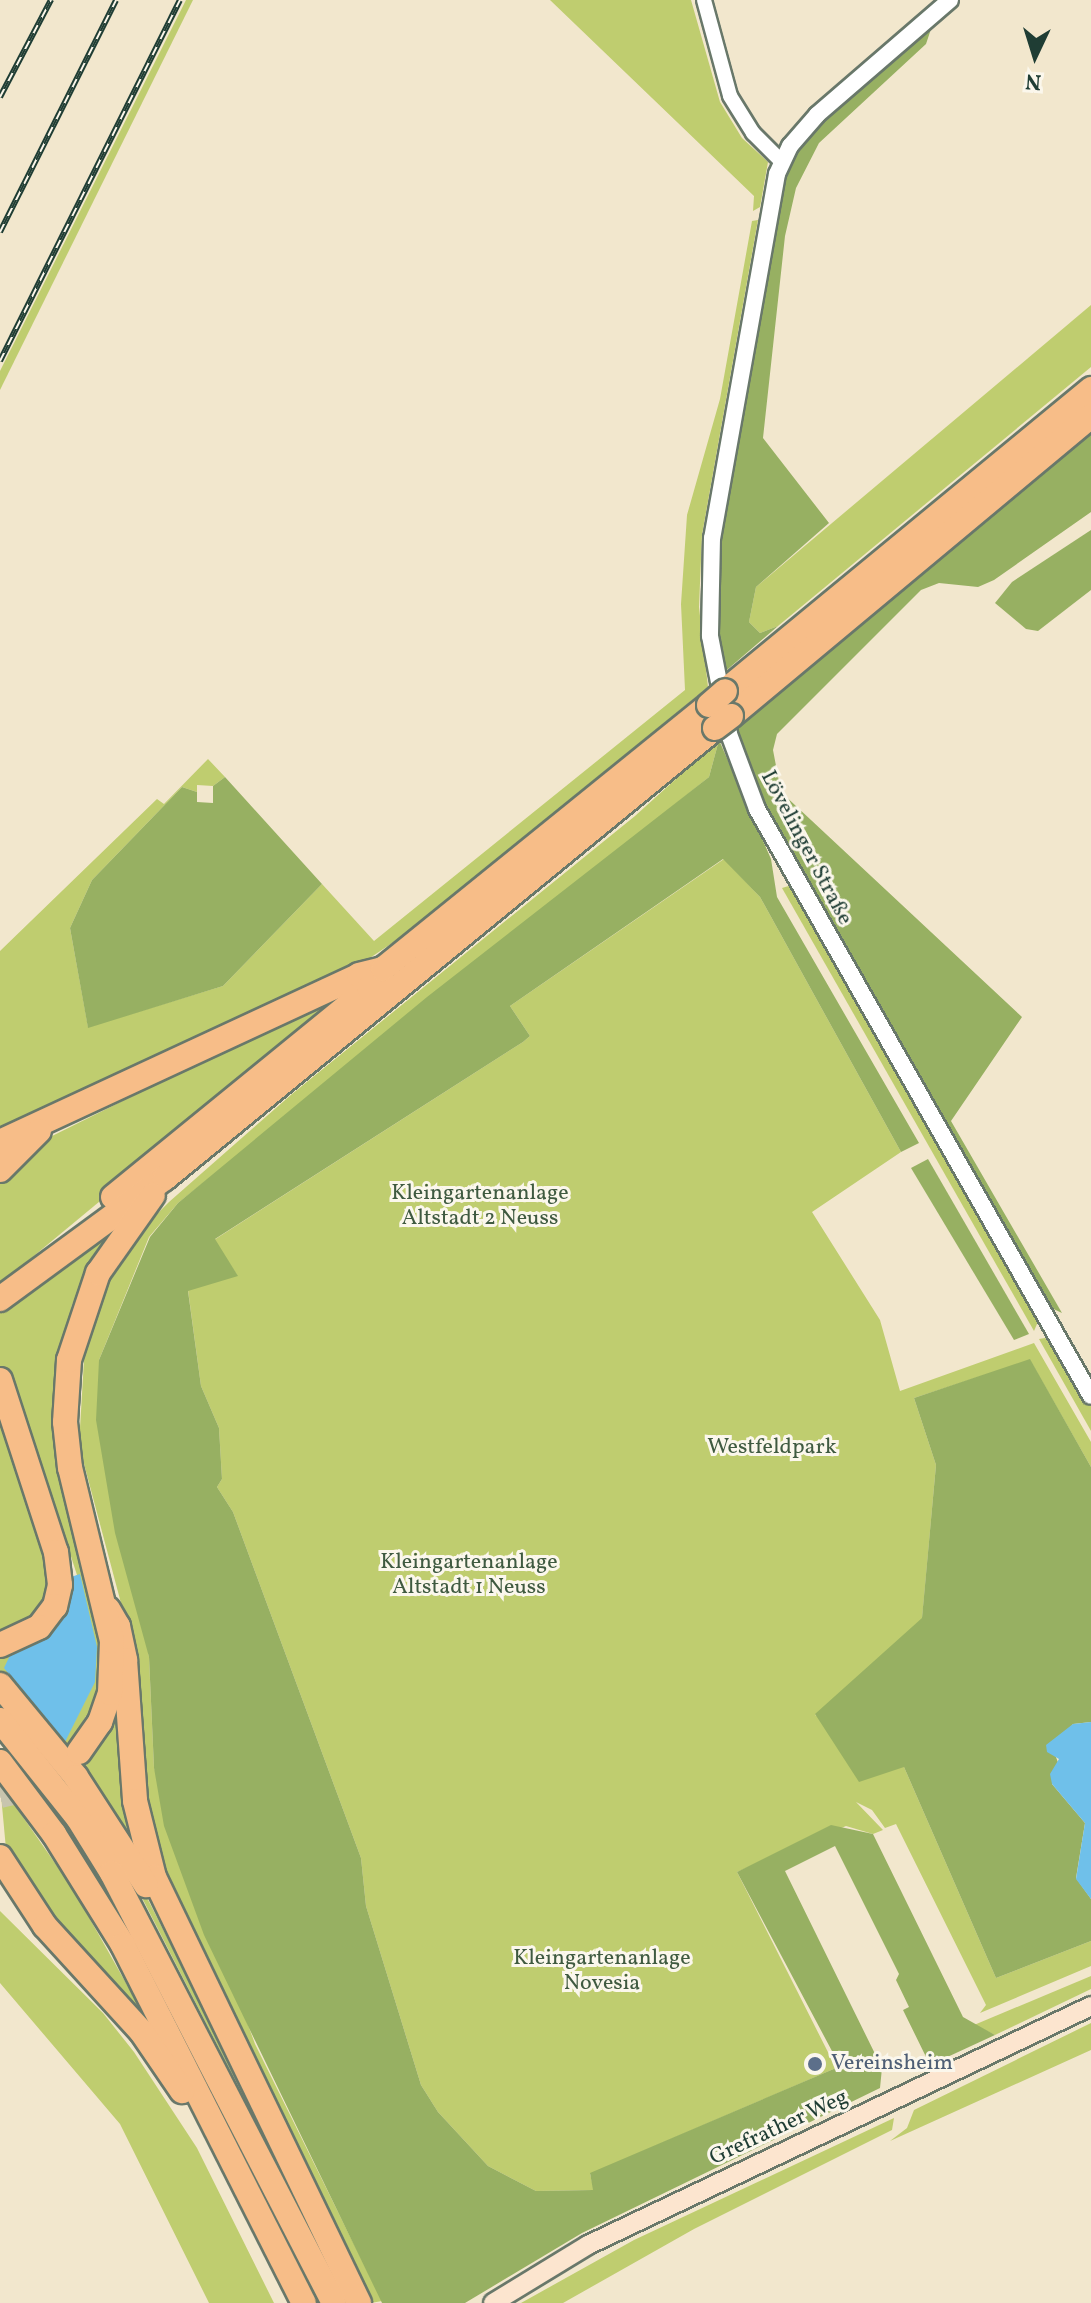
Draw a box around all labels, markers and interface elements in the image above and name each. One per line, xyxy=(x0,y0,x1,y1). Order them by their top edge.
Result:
north arrow xyxy=(995,16,1075,96)
text: N xyxy=(1024,64,1042,96)
street label: Lövelinger Straße xyxy=(754,766,858,930)
park label: Kleingartenanlage Altstadt 2 Neuss xyxy=(391,1180,569,1232)
park label: Westfeldpark xyxy=(707,1435,837,1461)
park label: Kleingartenanlage Altstadt 1 Neuss xyxy=(380,1549,558,1600)
park label: Kleingartenanlage Novesia xyxy=(513,1945,691,1996)
place label: Vereinsheim xyxy=(831,2051,953,2077)
marker: Vereinsheim xyxy=(806,2055,824,2073)
street label: Grefrather Weg xyxy=(705,2084,853,2172)

